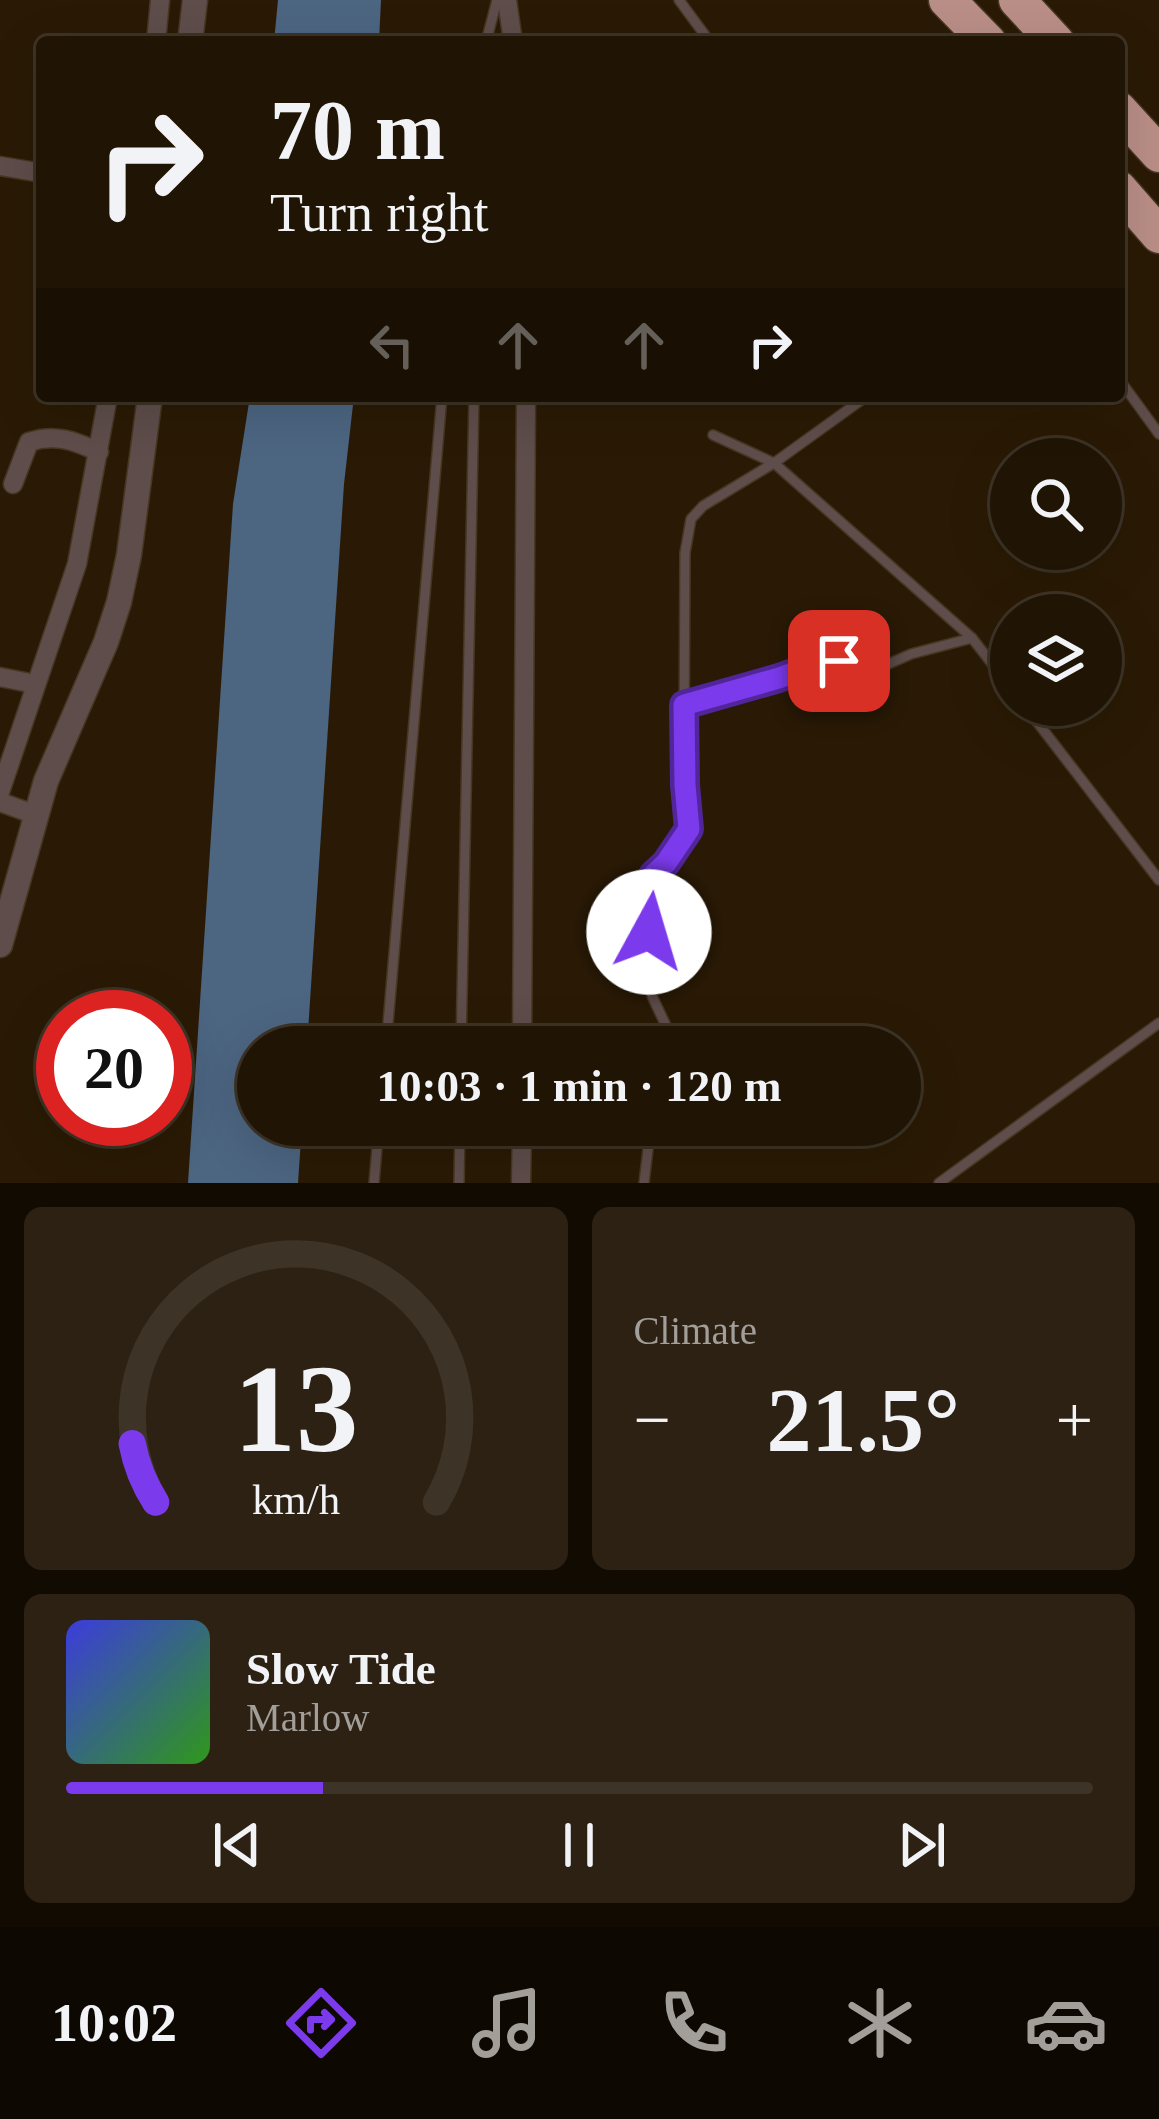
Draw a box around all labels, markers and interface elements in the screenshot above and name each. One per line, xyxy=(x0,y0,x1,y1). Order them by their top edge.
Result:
icon: right xyxy=(72,84,228,240)
text: 70 m xyxy=(270,84,445,177)
text: Turn right xyxy=(270,183,489,243)
icon: left xyxy=(359,312,425,378)
icon: ahead xyxy=(485,312,551,378)
icon: ahead xyxy=(611,312,677,378)
icon: right xyxy=(737,312,803,378)
map controls xyxy=(990,438,1122,726)
button: search xyxy=(990,438,1122,570)
button: layers xyxy=(990,594,1122,726)
pin xyxy=(788,610,890,712)
icon: arrive xyxy=(806,628,872,694)
position arrow xyxy=(586,869,712,995)
speed limit sign: 20 xyxy=(36,990,192,1146)
text: 10:03 · 1 min · 120 m xyxy=(377,1061,782,1111)
text: Climate xyxy=(634,1309,757,1352)
text: 13 xyxy=(233,1340,358,1478)
text: 21.5° xyxy=(767,1371,960,1470)
text: − xyxy=(634,1383,671,1456)
text: + xyxy=(1056,1383,1093,1456)
text: km/h xyxy=(252,1475,340,1522)
text: Slow Tide xyxy=(246,1644,436,1694)
text: Marlow xyxy=(246,1696,369,1739)
icon: previous xyxy=(204,1812,270,1878)
icon: pause xyxy=(546,1812,612,1878)
icon: next xyxy=(889,1812,955,1878)
icon: directions xyxy=(279,1981,363,2065)
icon: music xyxy=(465,1981,549,2065)
icon: phone xyxy=(652,1981,736,2065)
icon: climate xyxy=(838,1981,922,2065)
icon: car xyxy=(1024,1981,1108,2065)
text: 10:02 xyxy=(51,1993,177,2053)

